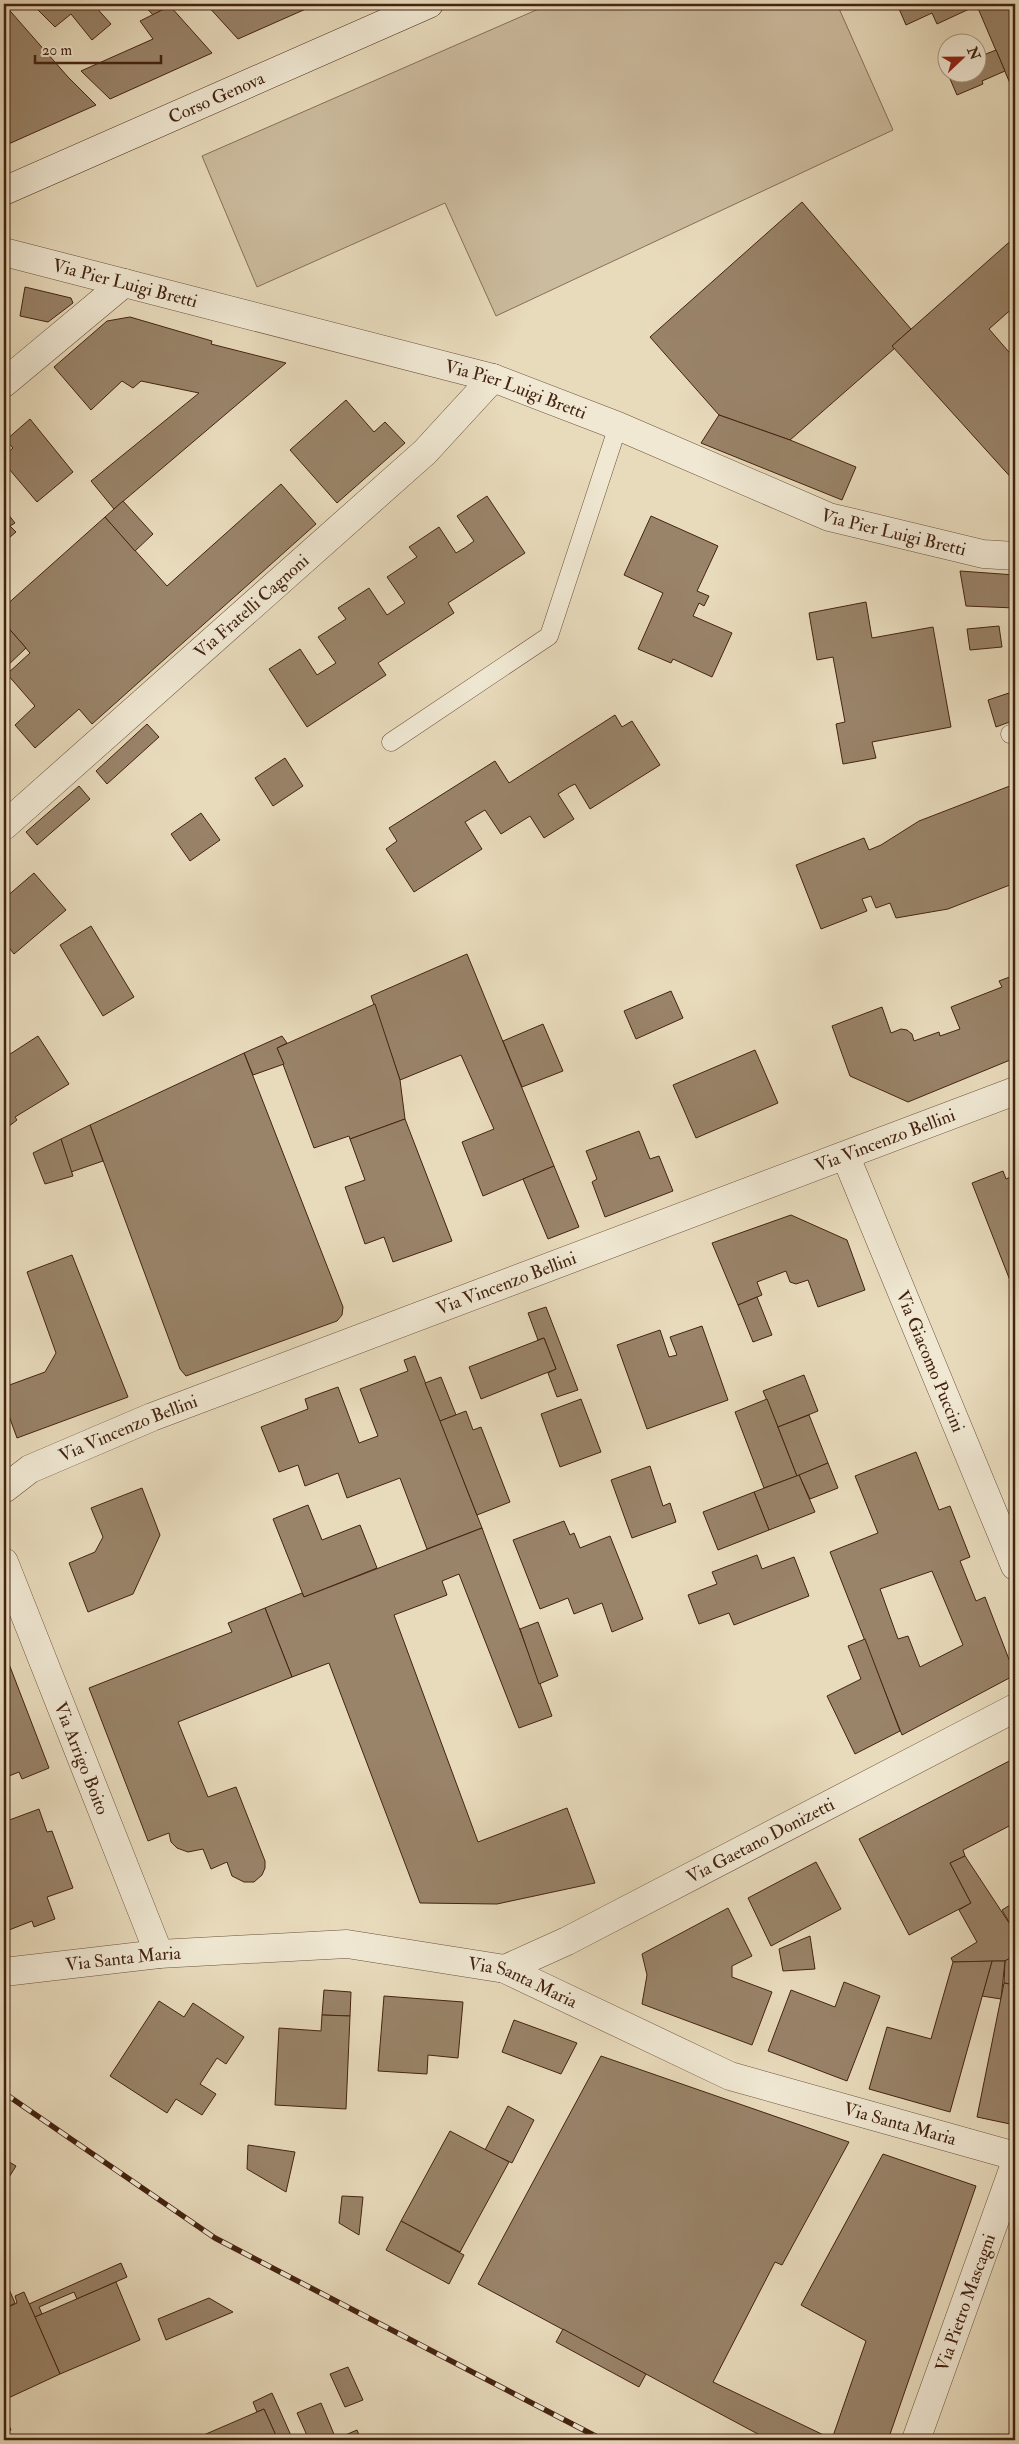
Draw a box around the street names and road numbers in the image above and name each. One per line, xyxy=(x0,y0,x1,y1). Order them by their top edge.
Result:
street label: Corso Genova xyxy=(165,67,269,129)
street label: Via Pier Luigi Bretti xyxy=(50,254,200,313)
street label: Via Pier Luigi Bretti xyxy=(442,355,590,425)
street label: Via Pier Luigi Bretti xyxy=(817,504,969,562)
street label: Via Fratelli Cagnoni xyxy=(189,549,314,664)
street label: Via Vincenzo Bellini xyxy=(812,1104,959,1177)
street label: Via Vincenzo Bellini xyxy=(433,1247,580,1321)
street label: Via Giacomo Puccini xyxy=(890,1287,970,1436)
street label: Via Vincenzo Bellini xyxy=(55,1390,201,1467)
street label: Via Arrigo Boito xyxy=(49,1699,114,1818)
street label: Via Gaetano Donizetti xyxy=(683,1793,839,1889)
street label: Via Santa Maria xyxy=(64,1942,182,1977)
street label: Via Santa Maria xyxy=(466,1952,581,2014)
street label: Via Santa Maria xyxy=(841,2097,959,2151)
street label: Via Pietro Mascagni xyxy=(930,2230,1001,2375)

